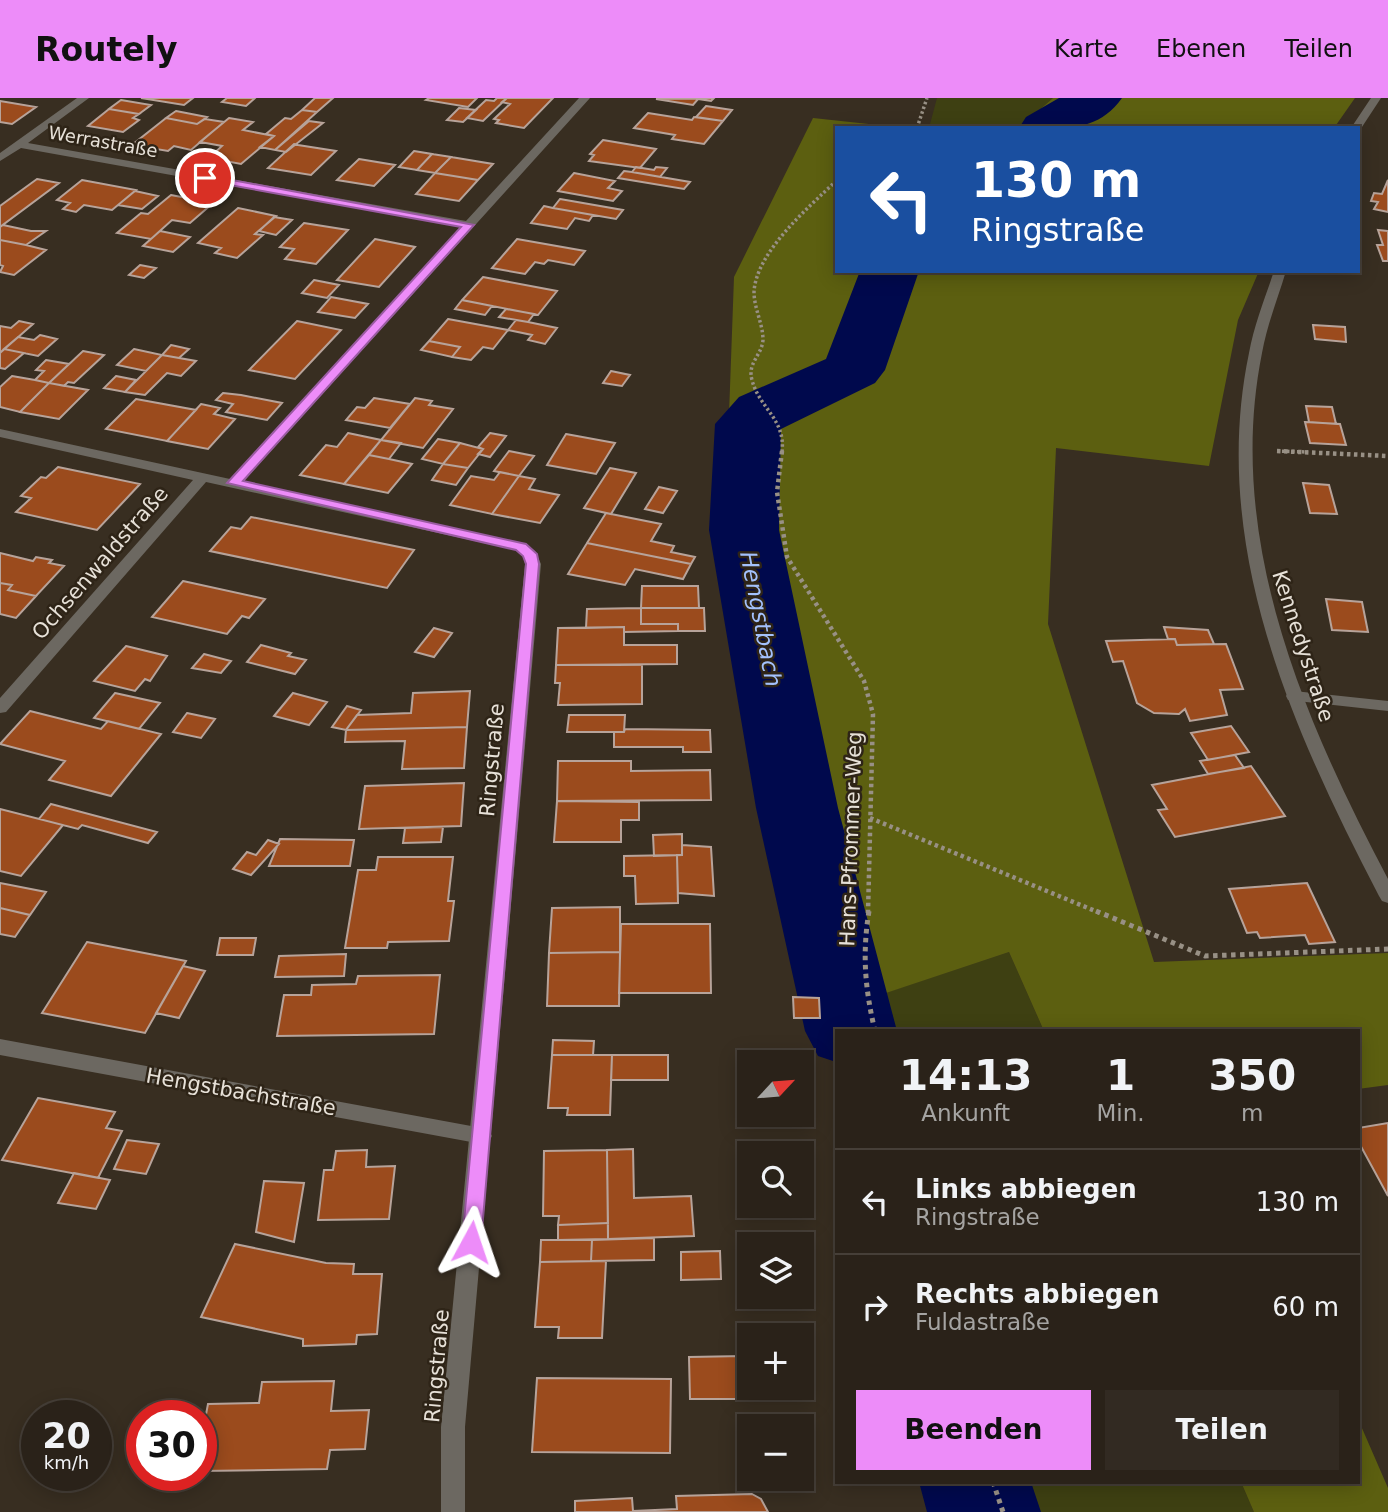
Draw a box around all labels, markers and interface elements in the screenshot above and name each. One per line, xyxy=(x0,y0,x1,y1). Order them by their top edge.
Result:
text: Routely xyxy=(35,30,178,69)
text: Karte xyxy=(1054,35,1118,63)
text: Ebenen xyxy=(1156,35,1246,63)
text: Teilen xyxy=(1284,35,1353,63)
street label: Werrastraße xyxy=(47,122,159,161)
pin xyxy=(175,148,235,208)
text: 130 m xyxy=(971,152,1141,209)
icon: left xyxy=(856,154,947,245)
icon: arrive xyxy=(186,159,224,197)
text: Ringstraße xyxy=(971,211,1145,249)
street label: Ochsenwaldstraße xyxy=(27,482,173,644)
water label: Hengstbach xyxy=(735,549,787,689)
street label: Kennedystraße xyxy=(1267,567,1339,725)
street label: Ringstraße xyxy=(475,702,509,818)
street label: Hans-Pfrommer-Weg xyxy=(835,731,867,947)
north arrow xyxy=(737,1050,814,1127)
map controls xyxy=(737,1050,814,1491)
text: 14:13 xyxy=(899,1051,1033,1100)
text: 1 xyxy=(1106,1051,1135,1100)
text: 350 xyxy=(1208,1051,1296,1100)
street label: Hengstbachstraße xyxy=(144,1063,338,1121)
text: Ankunft xyxy=(921,1100,1010,1126)
text: Min. xyxy=(1096,1100,1145,1126)
text: m xyxy=(1241,1100,1263,1126)
button: search xyxy=(737,1141,814,1218)
text: Links abbiegen xyxy=(915,1174,1137,1204)
icon: left xyxy=(856,1183,894,1221)
text: 130 m xyxy=(1256,1187,1339,1217)
text: Ringstraße xyxy=(915,1204,1040,1230)
position arrow xyxy=(434,1205,508,1279)
button: layers xyxy=(737,1232,814,1309)
text: Rechts abbiegen xyxy=(915,1279,1160,1309)
icon: right xyxy=(856,1288,894,1326)
text: 60 m xyxy=(1272,1292,1339,1322)
street label: Ringstraße xyxy=(420,1308,454,1424)
text: Fuldastraße xyxy=(915,1309,1050,1335)
button: + xyxy=(737,1323,814,1400)
button: Beenden xyxy=(856,1390,1091,1470)
button: Teilen xyxy=(1105,1390,1339,1470)
speed limit sign: 30 xyxy=(126,1400,217,1491)
button: − xyxy=(737,1414,814,1491)
text: 20 xyxy=(42,1416,91,1456)
text: km/h xyxy=(44,1452,89,1473)

